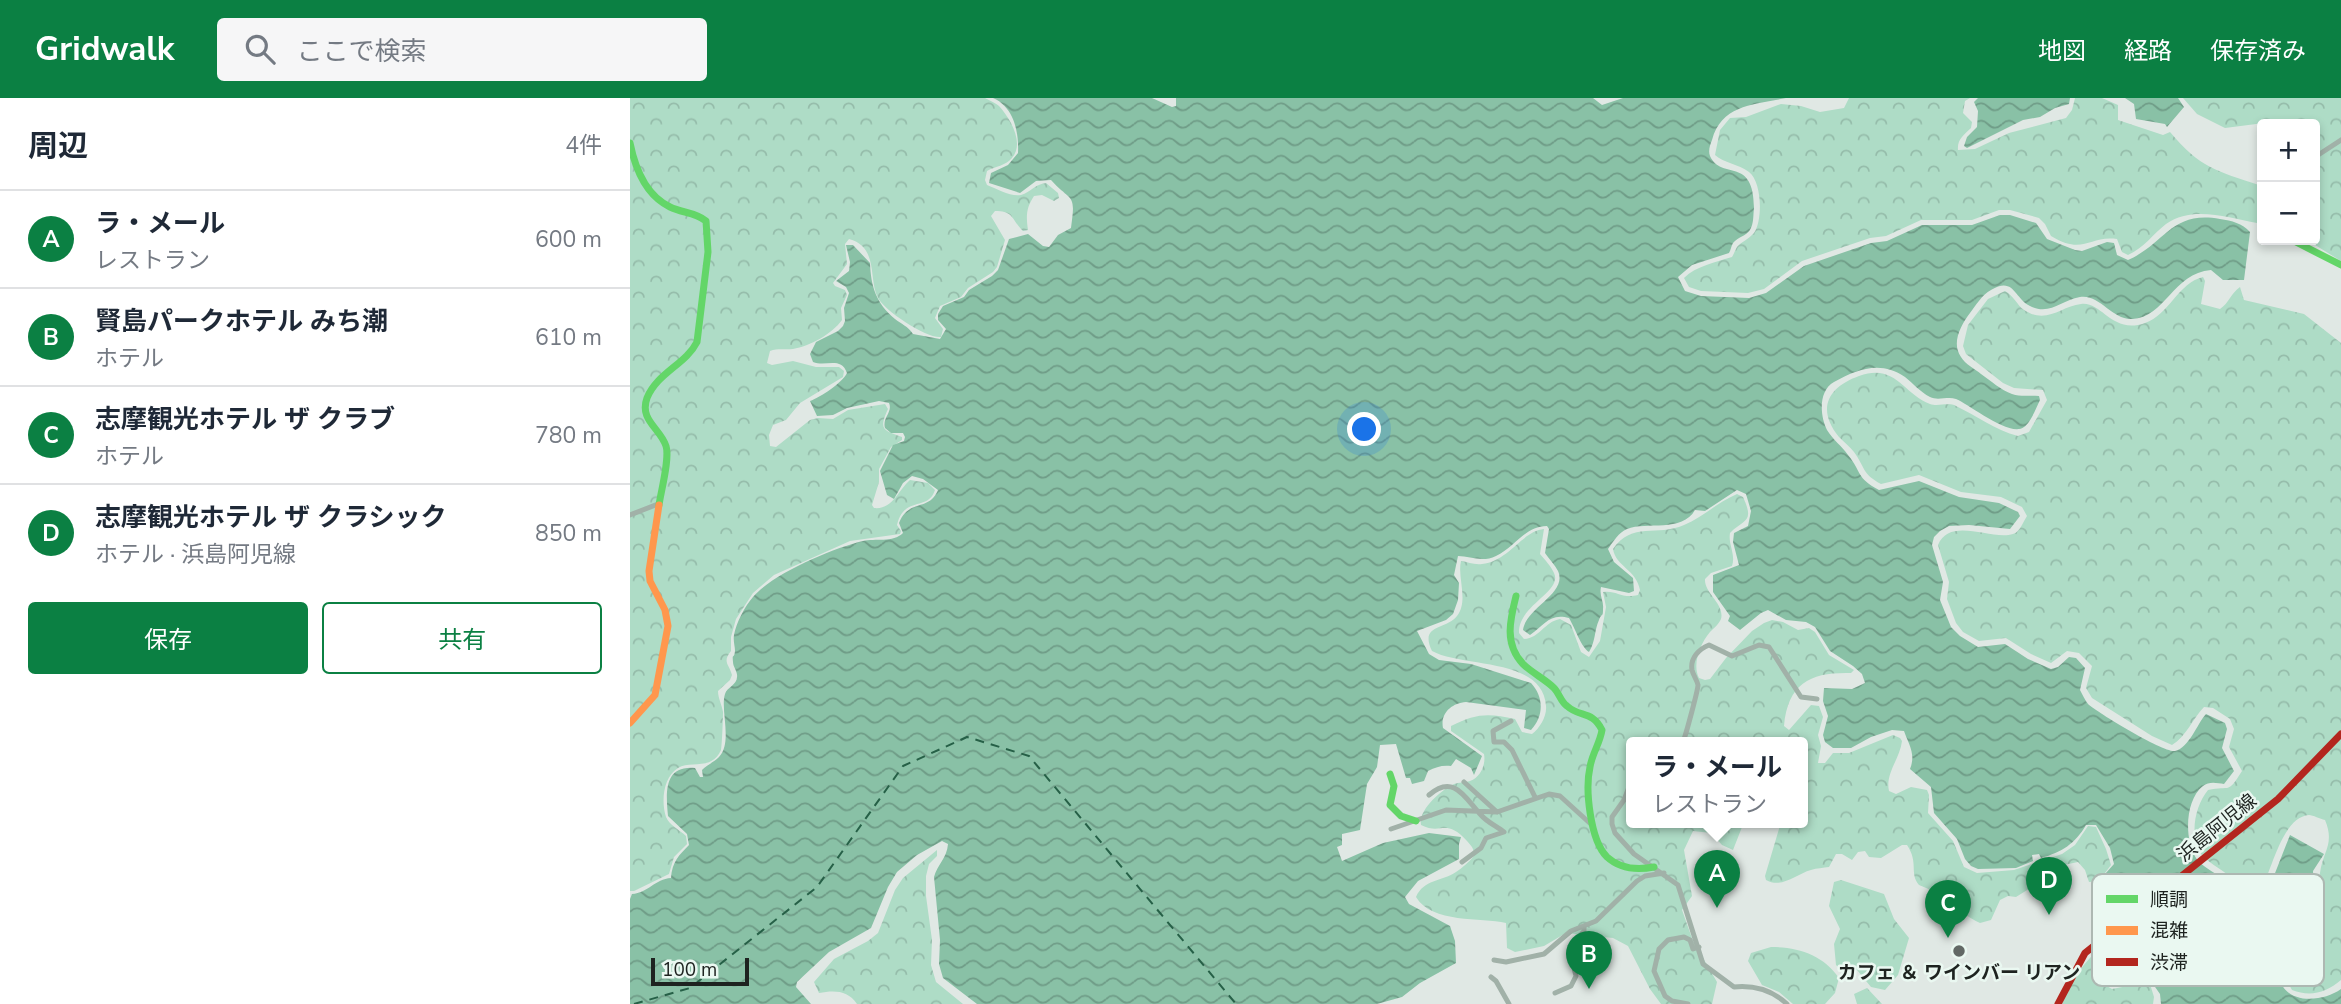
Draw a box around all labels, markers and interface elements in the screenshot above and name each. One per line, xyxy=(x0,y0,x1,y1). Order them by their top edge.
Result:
search box xyxy=(217,18,707,81)
text: Gridwalk xyxy=(35,27,175,72)
icon: search xyxy=(241,30,279,68)
text: ここで検索 xyxy=(297,34,427,69)
text: 地図 xyxy=(2038,35,2086,67)
text: 経路 xyxy=(2124,35,2172,67)
text: 保存済み xyxy=(2210,35,2306,67)
map controls xyxy=(2257,119,2320,245)
button: + xyxy=(2257,119,2320,182)
text: 周辺 xyxy=(28,126,88,167)
text: 4件 xyxy=(565,130,602,161)
button: − xyxy=(2257,182,2320,245)
text: ラ・メール xyxy=(95,206,225,241)
text: A xyxy=(42,224,60,255)
text: 600 m xyxy=(535,224,602,255)
text: レストラン xyxy=(95,245,210,276)
text: 賢島パークホテル みち潮 xyxy=(95,304,388,339)
text: B xyxy=(43,322,59,353)
text: 610 m xyxy=(535,322,602,353)
text: ホテル xyxy=(95,343,164,374)
text: 志摩観光ホテル ザ クラブ xyxy=(95,402,395,437)
your location xyxy=(1347,412,1381,446)
text: C xyxy=(43,420,59,451)
text: 780 m xyxy=(535,420,602,451)
text: ホテル xyxy=(95,441,164,472)
text: 志摩観光ホテル ザ クラシック xyxy=(95,500,447,535)
text: D xyxy=(42,518,60,549)
text: 850 m xyxy=(535,518,602,549)
text: ホテル · 浜島阿児線 xyxy=(95,539,296,570)
button: 保存 xyxy=(28,602,308,674)
button: 共有 xyxy=(322,602,602,674)
popup xyxy=(1626,737,1808,828)
text: ラ・メール xyxy=(1652,750,1782,785)
street label: 浜島阿児線 xyxy=(2172,788,2262,868)
text: レストラン xyxy=(1652,789,1767,820)
pin: A xyxy=(1694,850,1740,908)
pin: D xyxy=(2026,857,2072,915)
legend xyxy=(2092,874,2324,986)
pin: C xyxy=(1925,880,1971,938)
text: 順調 xyxy=(2150,887,2188,913)
text: 混雑 xyxy=(2150,918,2188,944)
pin: B xyxy=(1566,931,1612,989)
marker: カフェ ＆ ワインバー リアン xyxy=(1951,943,1967,959)
text: 渋滞 xyxy=(2150,950,2188,976)
scale bar xyxy=(651,955,749,987)
text: 100 m xyxy=(662,957,717,983)
place label: カフェ ＆ ワインバー リアン xyxy=(1838,960,2080,986)

